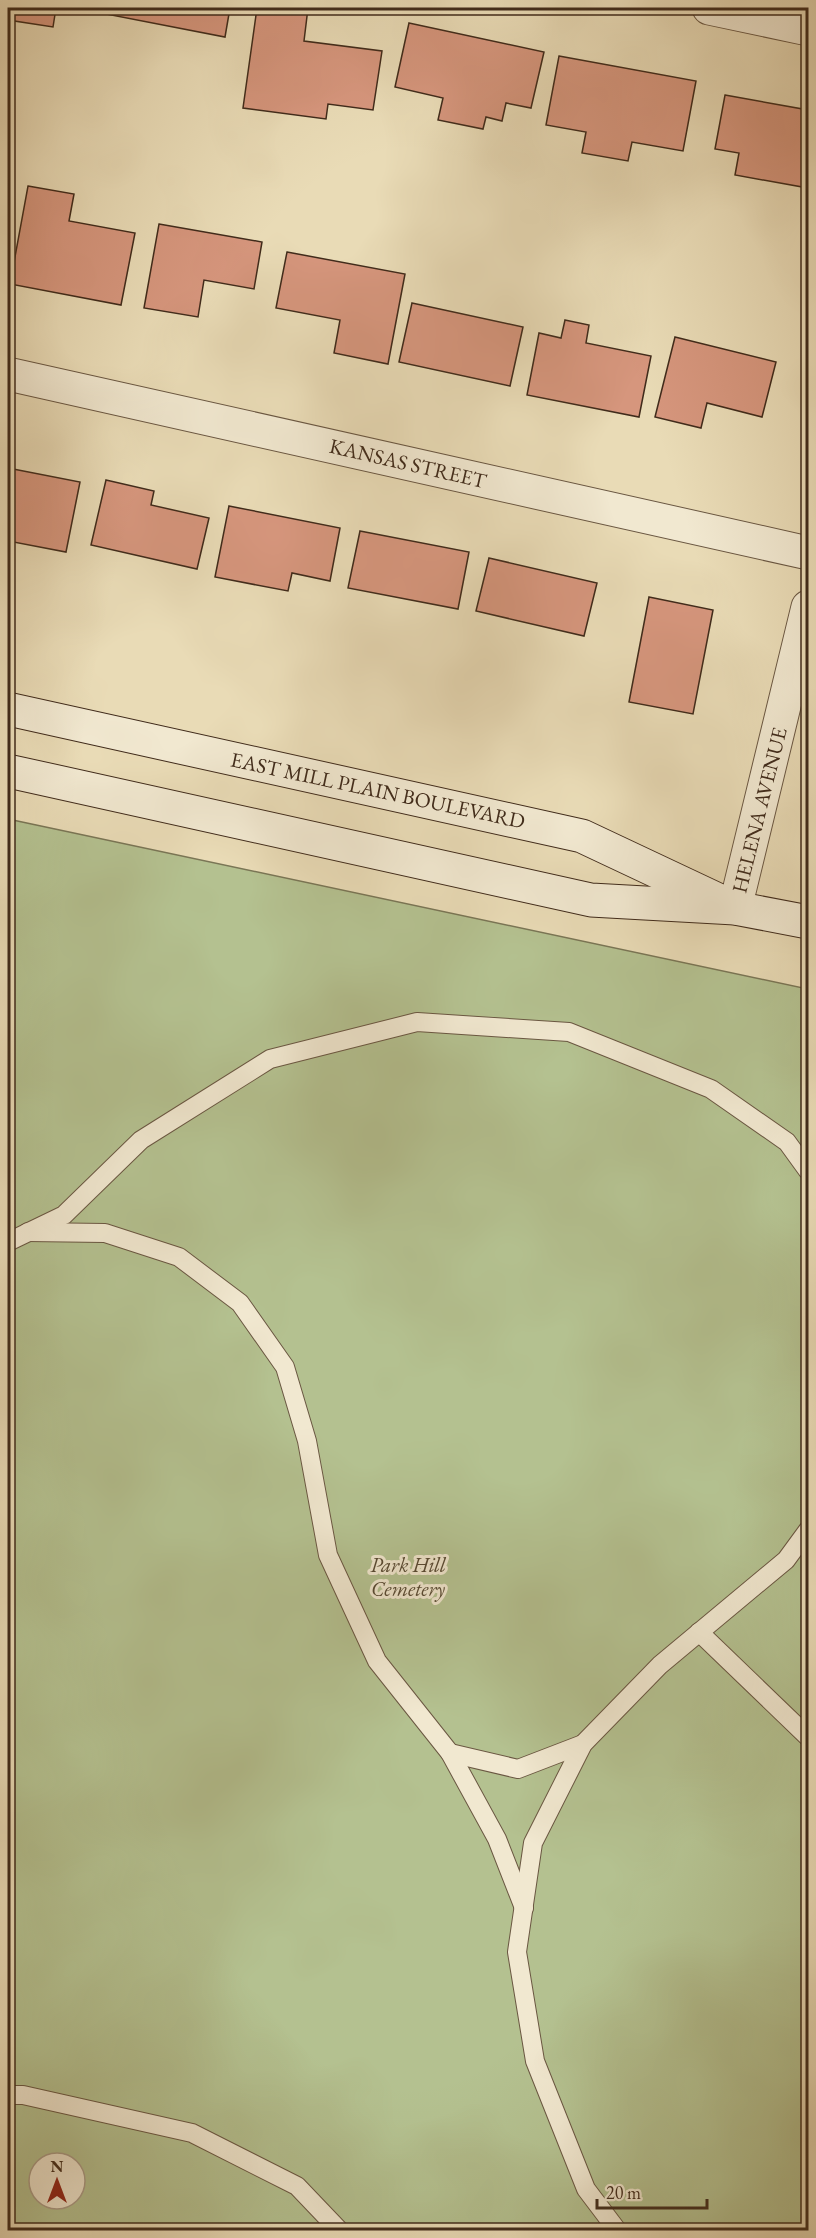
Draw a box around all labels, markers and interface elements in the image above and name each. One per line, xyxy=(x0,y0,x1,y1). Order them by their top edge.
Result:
street label: KANSAS STREET xyxy=(327,432,490,494)
street label: HELENA AVENUE xyxy=(725,724,793,896)
street label: EAST MILL PLAIN BOULEVARD xyxy=(228,746,528,834)
park label: Park Hill Cemetery xyxy=(370,1551,447,1602)
north arrow xyxy=(27,2151,87,2211)
text: N xyxy=(51,2156,64,2177)
scale bar xyxy=(597,2172,706,2210)
text: 20 m xyxy=(606,2181,641,2204)

